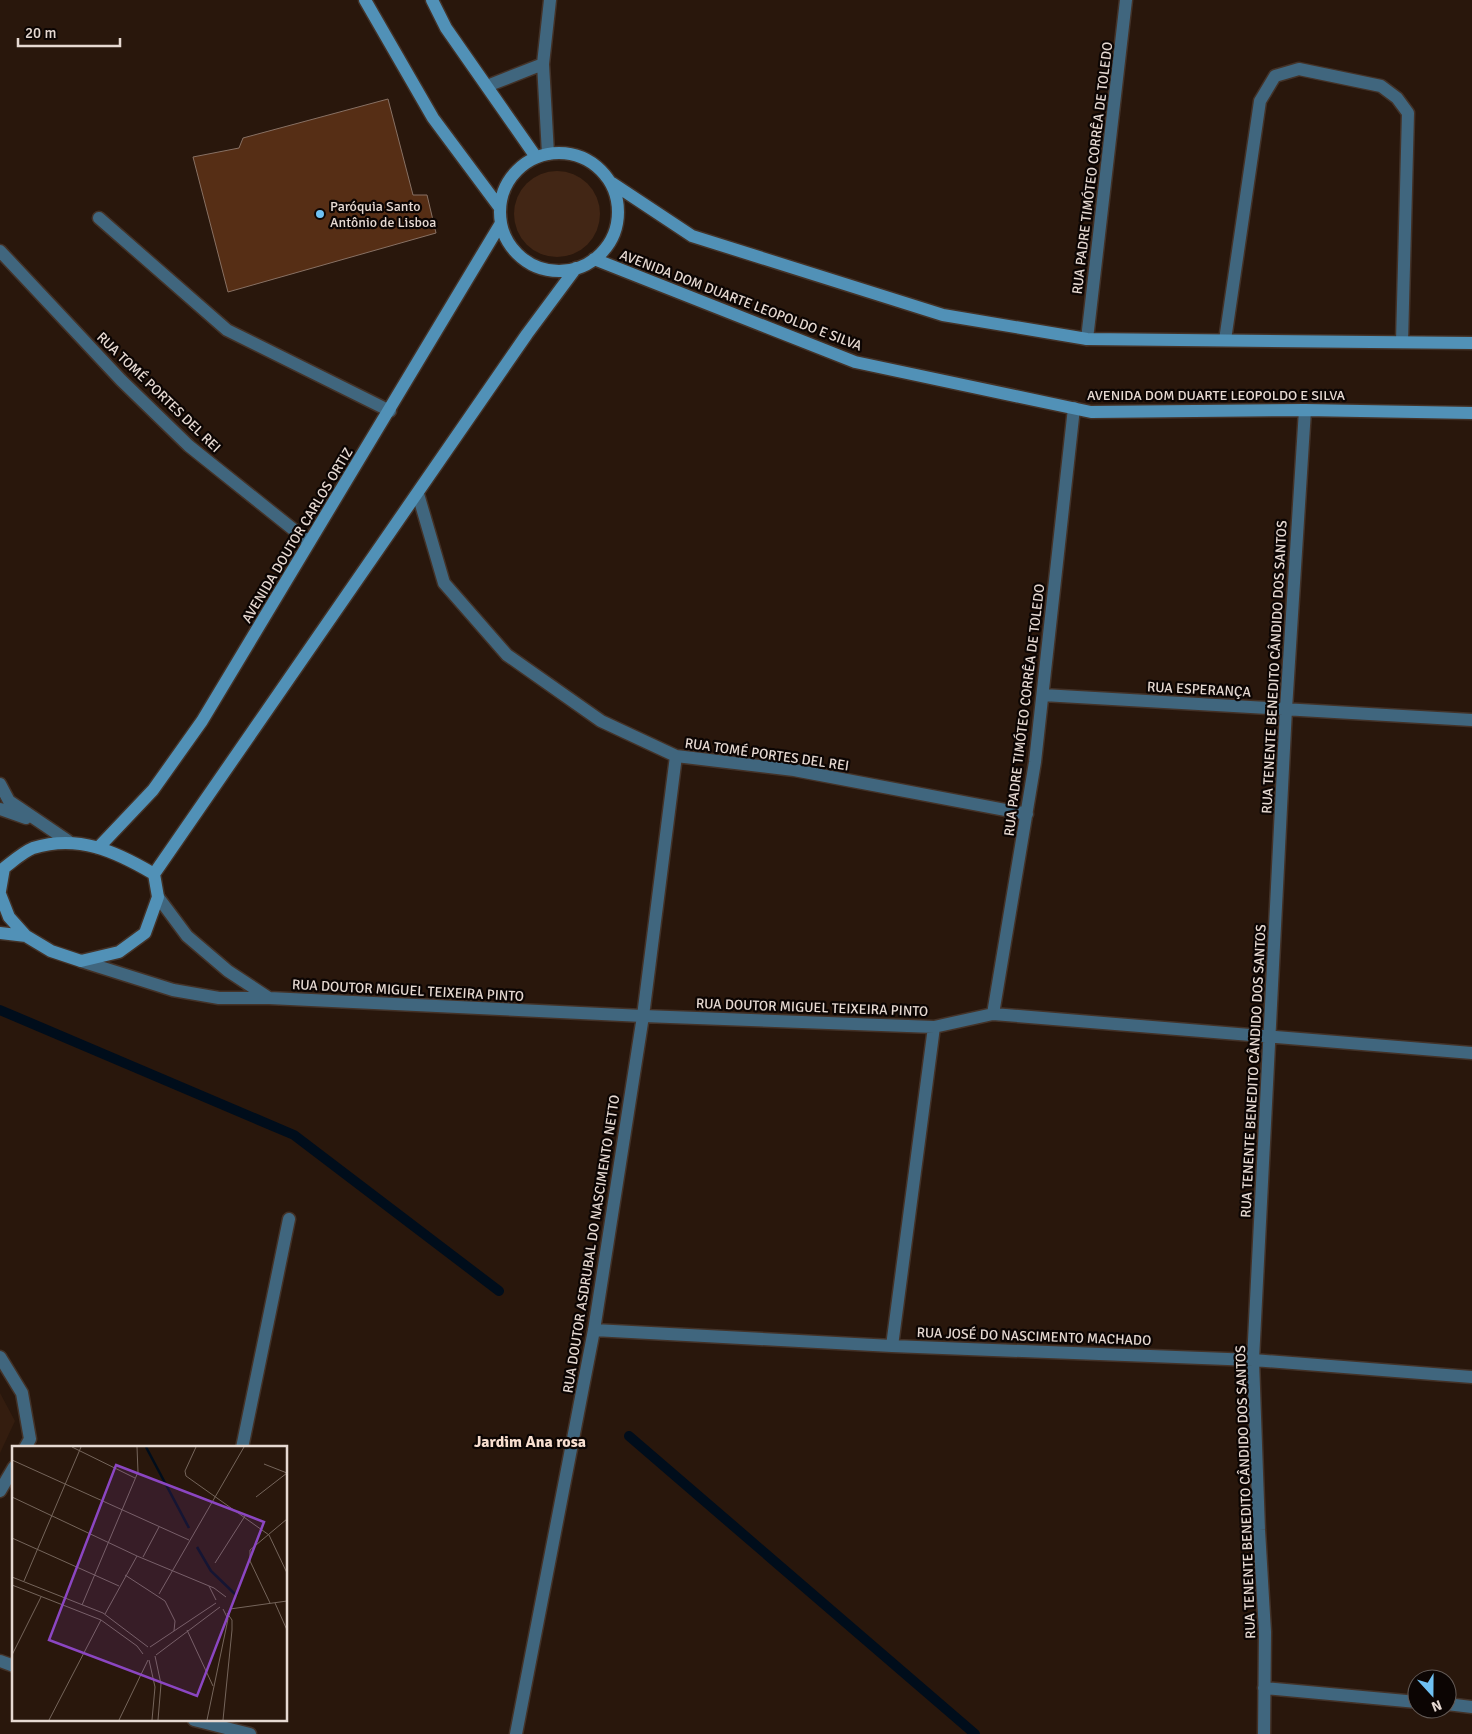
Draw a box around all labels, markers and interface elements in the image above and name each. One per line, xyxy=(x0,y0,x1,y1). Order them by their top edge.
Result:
scale bar xyxy=(18,15,120,47)
text: 20 m xyxy=(25,24,56,42)
street label: RUA PADRE TIMÓTEO CORRÊA DE TOLEDO xyxy=(1069,41,1116,295)
place label: Paróquia Santo Antônio de Lisboa xyxy=(330,198,436,231)
marker: Paróquia Santo Antônio de Lisboa xyxy=(314,208,326,220)
street label: AVENIDA DOM DUARTE LEOPOLDO E SILVA xyxy=(617,246,865,355)
street label: RUA TOMÉ PORTES DEL REI xyxy=(93,329,224,456)
street label: AVENIDA DOM DUARTE LEOPOLDO E SILVA xyxy=(1087,387,1346,404)
street label: AVENIDA DOUTOR CARLOS ORTIZ xyxy=(238,444,357,626)
street label: RUA TENENTE BENEDITO CÂNDIDO DOS SANTOS xyxy=(1258,520,1291,814)
street label: RUA PADRE TIMÓTEO CORRÊA DE TOLEDO xyxy=(1001,583,1048,837)
street label: RUA ESPERANÇA xyxy=(1147,678,1252,701)
street label: RUA TOMÉ PORTES DEL REI xyxy=(684,735,850,774)
street label: RUA TENENTE BENEDITO CÂNDIDO DOS SANTOS xyxy=(1237,924,1270,1218)
street label: RUA DOUTOR MIGUEL TEIXEIRA PINTO xyxy=(292,976,524,1005)
street label: RUA DOUTOR MIGUEL TEIXEIRA PINTO xyxy=(696,995,928,1020)
street label: RUA DOUTOR ASDRUBAL DO NASCIMENTO NETTO xyxy=(559,1094,623,1394)
street label: RUA JOSÉ DO NASCIMENTO MACHADO xyxy=(916,1324,1152,1349)
street label: RUA TENENTE BENEDITO CÂNDIDO DOS SANTOS xyxy=(1232,1345,1259,1639)
district label: Jardim Ana rosa xyxy=(474,1432,586,1452)
inset map xyxy=(12,1446,288,1722)
north arrow xyxy=(1407,1669,1457,1719)
text: N xyxy=(1429,1696,1444,1715)

